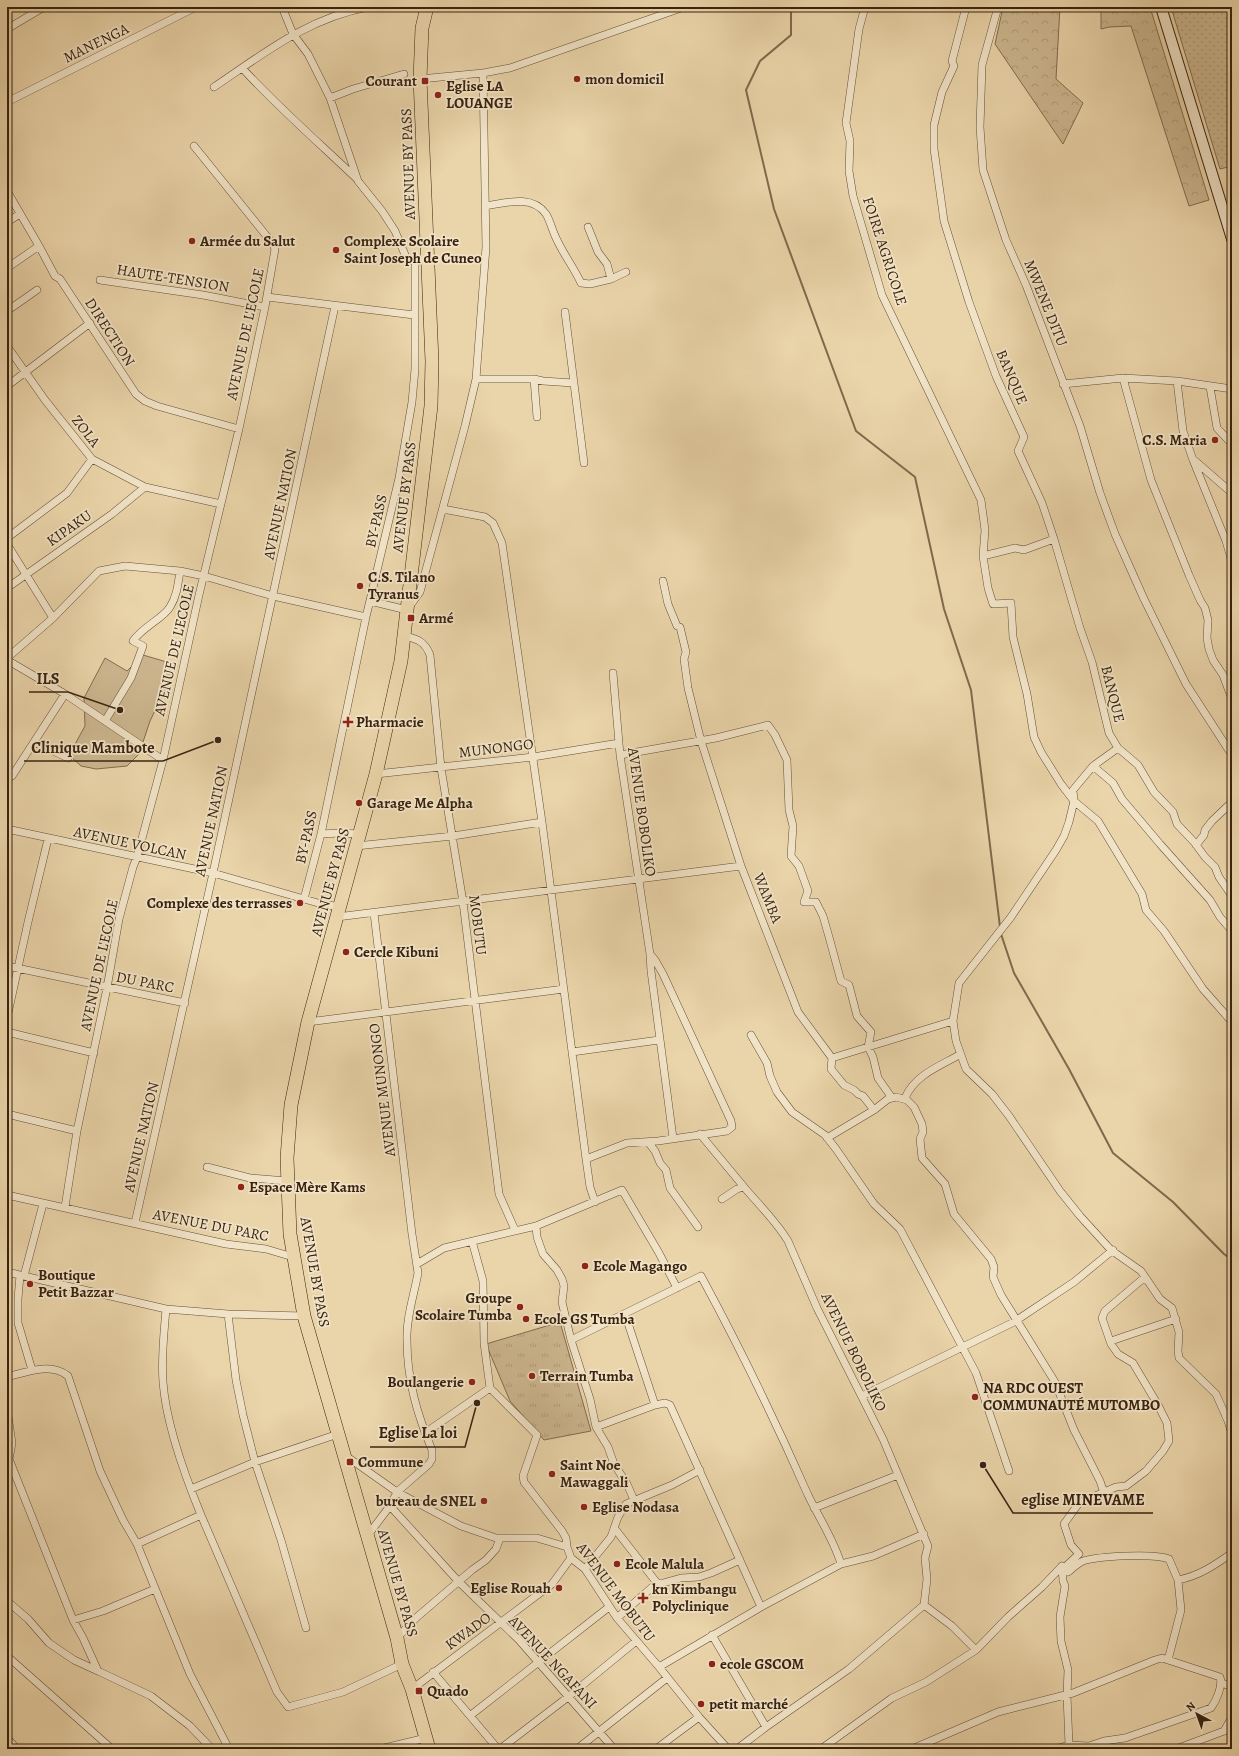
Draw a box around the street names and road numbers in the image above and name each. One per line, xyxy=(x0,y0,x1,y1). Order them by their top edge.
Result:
street label: MANENGA xyxy=(60,18,132,67)
street label: AVENUE BY PASS xyxy=(396,108,420,221)
street label: FOIRE AGRICOLE xyxy=(858,194,912,308)
street label: MWENE DITU xyxy=(1019,257,1073,349)
street label: HAUTE-TENSION xyxy=(115,259,231,297)
street label: AVENUE DE L'ECOLE xyxy=(221,266,269,403)
street label: DIRECTION xyxy=(80,294,140,370)
street label: BANQUE xyxy=(991,346,1033,408)
street label: ZOLA xyxy=(67,411,105,451)
street label: AVENUE BY PASS xyxy=(387,440,421,555)
street label: AVENUE NATION xyxy=(258,447,302,562)
street label: BY-PASS xyxy=(360,492,392,550)
street label: KIPAKU xyxy=(42,505,96,551)
street label: AVENUE DE L'ECOLE xyxy=(149,582,199,719)
street label: BANQUE xyxy=(1096,663,1130,725)
street label: MUNONGO xyxy=(457,733,535,763)
street label: AVENUE BOBOLIKO xyxy=(623,745,661,878)
street label: AVENUE NATION xyxy=(189,764,233,879)
street label: BY-PASS xyxy=(290,808,322,866)
street label: AVENUE VOLCAN xyxy=(71,821,188,865)
street label: AVENUE BY PASS xyxy=(306,826,354,939)
street label: WAMBA xyxy=(749,869,787,926)
street label: MOBUTU xyxy=(464,894,492,956)
street label: AVENUE DE L'ECOLE xyxy=(75,897,123,1034)
street label: DU PARC xyxy=(114,967,176,997)
street label: AVENUE MUNONGO xyxy=(364,1022,400,1159)
street label: AVENUE NATION xyxy=(118,1080,163,1195)
street label: AVENUE DU PARC xyxy=(150,1204,271,1246)
street label: AVENUE BY PASS xyxy=(295,1214,335,1329)
street label: AVENUE BOBOLIKO xyxy=(816,1288,891,1415)
street label: AVENUE BY PASS xyxy=(373,1526,423,1639)
street label: AVENUE MOBUTU xyxy=(571,1537,660,1646)
street label: KWADO xyxy=(441,1607,495,1655)
street label: AVENUE NGAFANI xyxy=(504,1610,602,1713)

